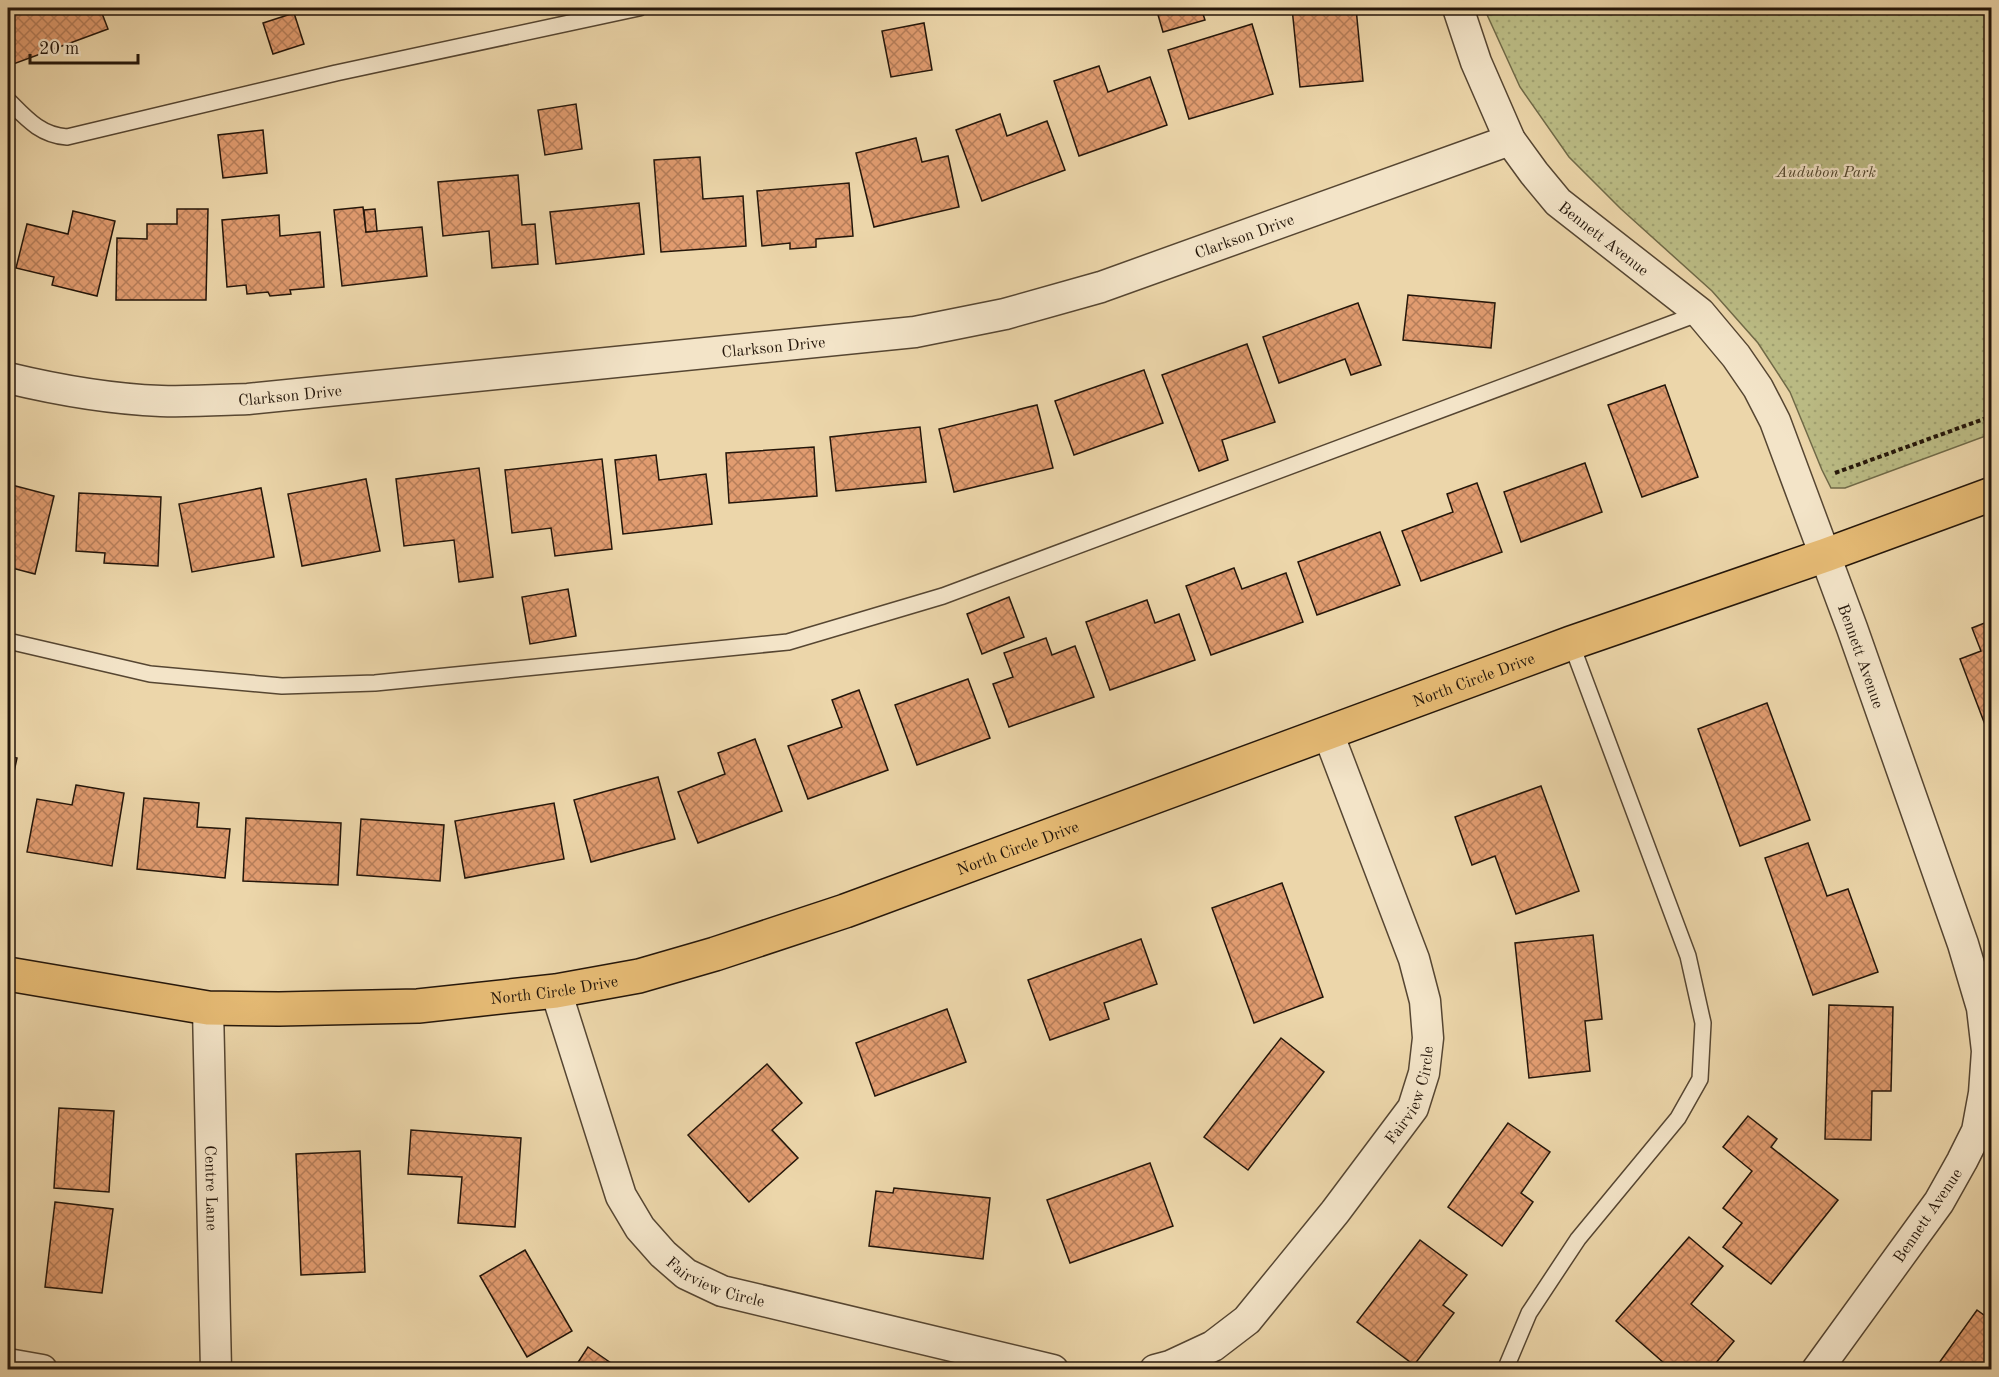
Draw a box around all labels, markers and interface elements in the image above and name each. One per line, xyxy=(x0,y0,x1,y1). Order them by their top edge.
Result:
scale bar xyxy=(30,27,138,65)
text: 20 m xyxy=(39,40,79,58)
park label: Audubon Park xyxy=(1775,165,1876,181)
street label: Bennett Avenue xyxy=(1555,200,1651,280)
street label: Clarkson Drive xyxy=(1193,212,1297,263)
street label: Clarkson Drive xyxy=(721,335,826,361)
street label: Clarkson Drive xyxy=(238,384,343,409)
street label: Bennett Avenue xyxy=(1834,602,1886,711)
street label: North Circle Drive xyxy=(1411,651,1537,711)
street label: North Circle Drive xyxy=(955,819,1081,879)
street label: North Circle Drive xyxy=(490,974,620,1008)
street label: Fairview Circle xyxy=(1383,1045,1437,1148)
street label: Centre Lane xyxy=(201,1145,219,1231)
street label: Bennett Avenue xyxy=(1891,1166,1966,1266)
street label: Fairview Circle xyxy=(662,1255,766,1311)

